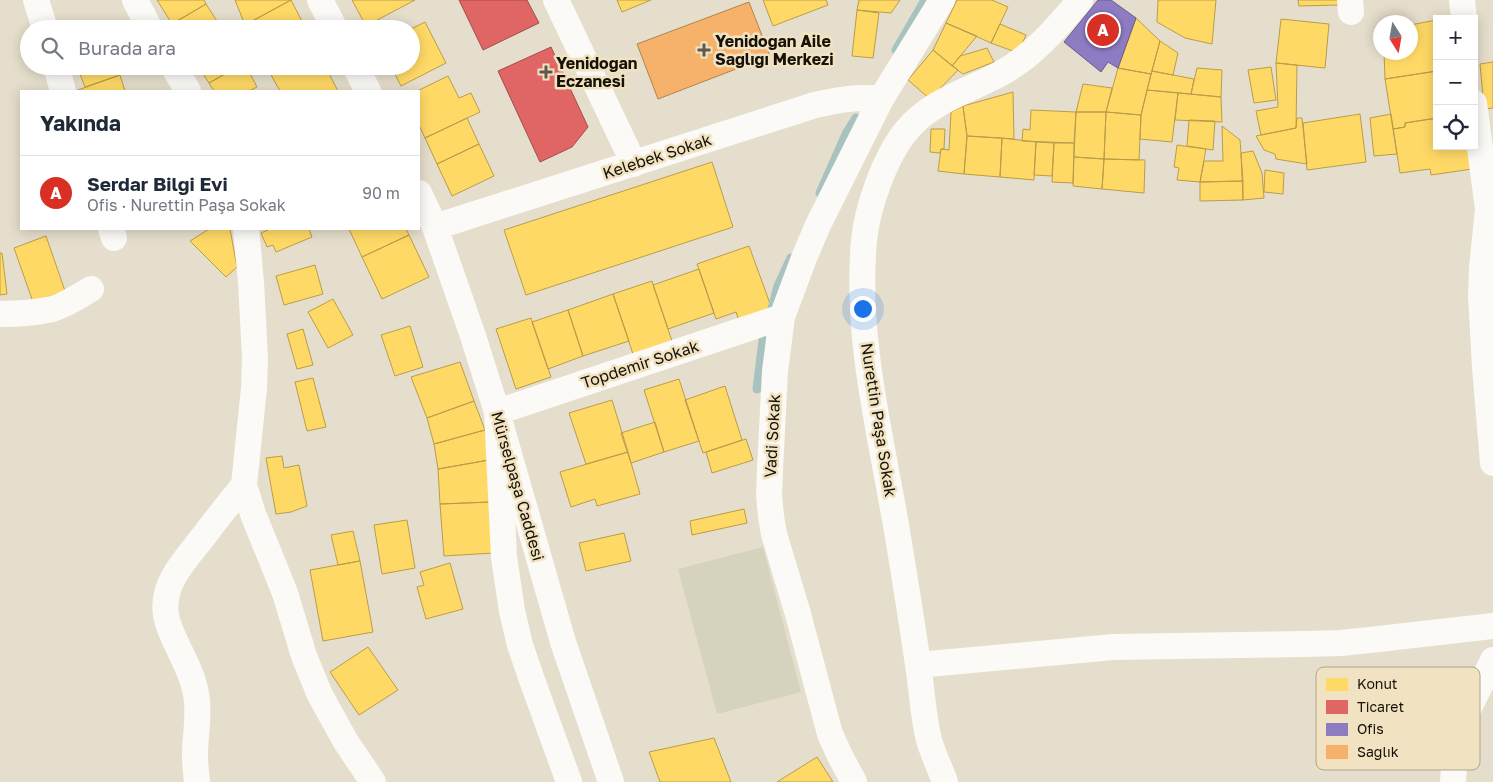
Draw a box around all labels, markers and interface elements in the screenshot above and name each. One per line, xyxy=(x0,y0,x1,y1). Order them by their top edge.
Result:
pin: A xyxy=(1087,11,1119,49)
north arrow xyxy=(1373,15,1418,60)
map controls xyxy=(1433,15,1478,150)
button: + xyxy=(1433,15,1478,60)
search box xyxy=(20,20,420,75)
place label: Yenidoğan Aile Sağlığı Merkezi xyxy=(715,31,834,69)
icon: search xyxy=(38,34,66,62)
text: Burada ara xyxy=(78,36,176,59)
marker: Yenidoğan Aile Sağlığı Merkezi xyxy=(697,43,711,57)
place label: Yenidoğan Eczanesi xyxy=(556,53,638,91)
button: − xyxy=(1433,60,1478,105)
marker: Yenidoğan Eczanesi xyxy=(540,66,552,78)
button: locate xyxy=(1433,105,1478,150)
text: Yakında xyxy=(40,110,121,136)
street label: Kelebek Sokak xyxy=(600,129,714,183)
text: Serdar Bilgi Evi xyxy=(87,172,228,195)
text: A xyxy=(50,183,62,203)
text: 90 m xyxy=(362,183,400,203)
text: Ofis · Nurettin Paşa Sokak xyxy=(87,195,286,215)
your location xyxy=(850,296,876,322)
street label: Topdemir Sokak xyxy=(579,336,701,392)
street label: Nurettin Paşa Sokak xyxy=(857,342,901,498)
street label: Vadi Sokak xyxy=(760,394,784,478)
street label: Mürselpaşa Caddesi xyxy=(487,409,549,563)
legend xyxy=(1316,667,1480,770)
text: Konut xyxy=(1357,675,1397,692)
text: Ticaret xyxy=(1357,698,1404,715)
text: Ofis xyxy=(1357,720,1384,737)
text: Sağlık xyxy=(1357,743,1399,760)

